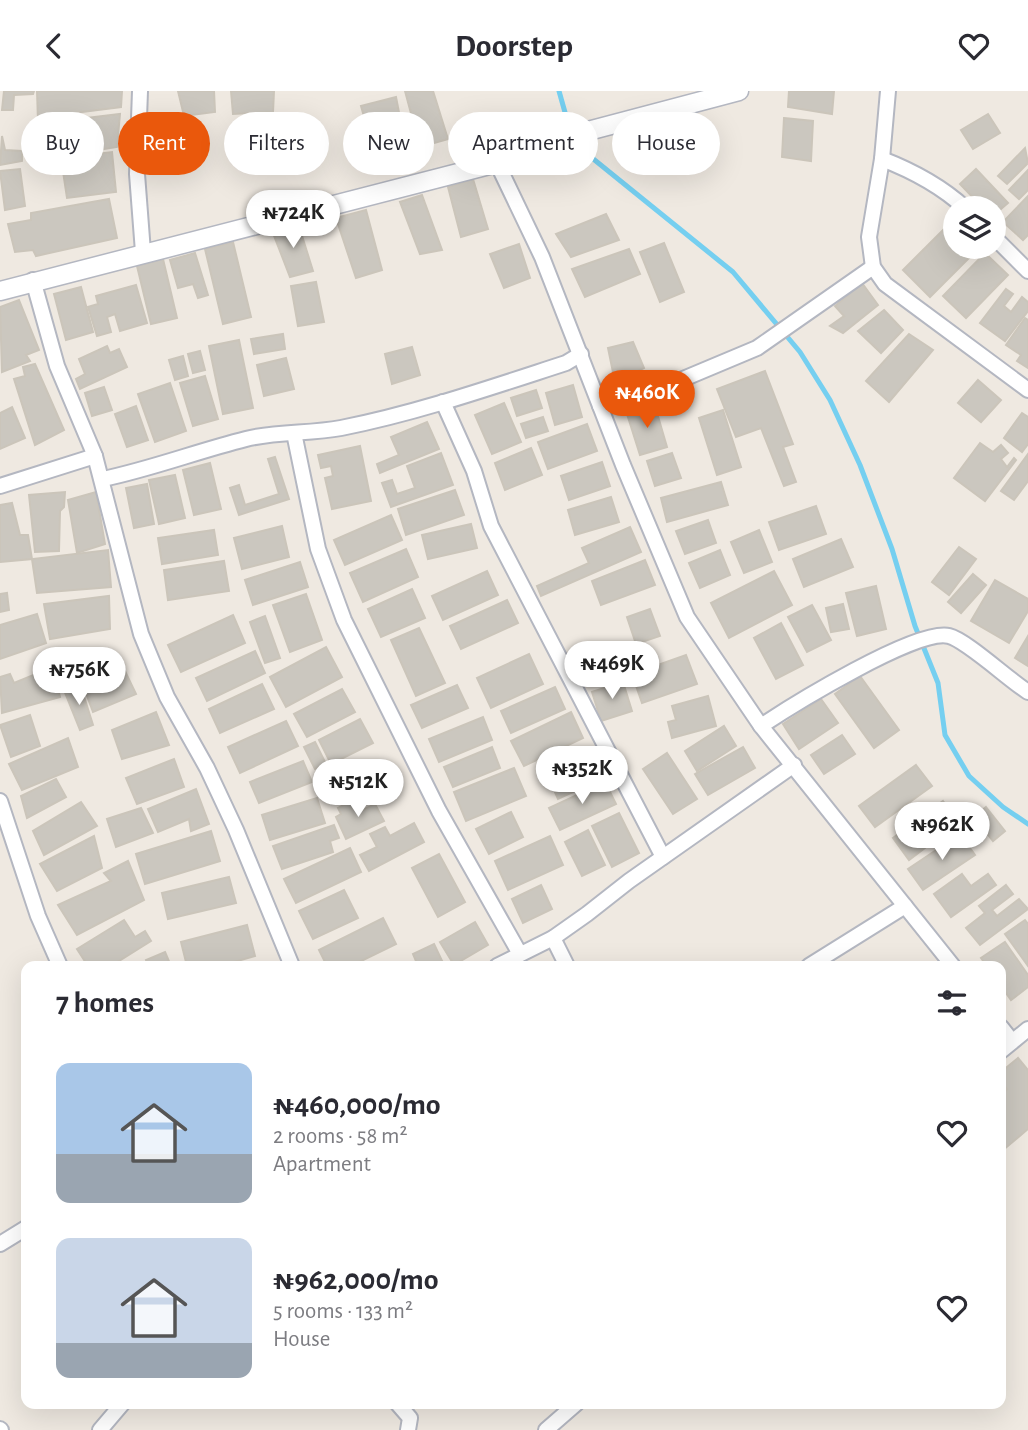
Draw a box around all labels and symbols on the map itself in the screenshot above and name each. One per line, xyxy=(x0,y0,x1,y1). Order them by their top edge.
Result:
pin: ₦724K xyxy=(244,191,342,250)
pin: ₦460K xyxy=(598,371,696,430)
pin: ₦469K xyxy=(563,641,661,701)
pin: ₦756K xyxy=(30,647,128,707)
pin: ₦352K xyxy=(533,747,631,806)
pin: ₦512K xyxy=(309,759,407,819)
pin: ₦962K xyxy=(893,803,991,862)

